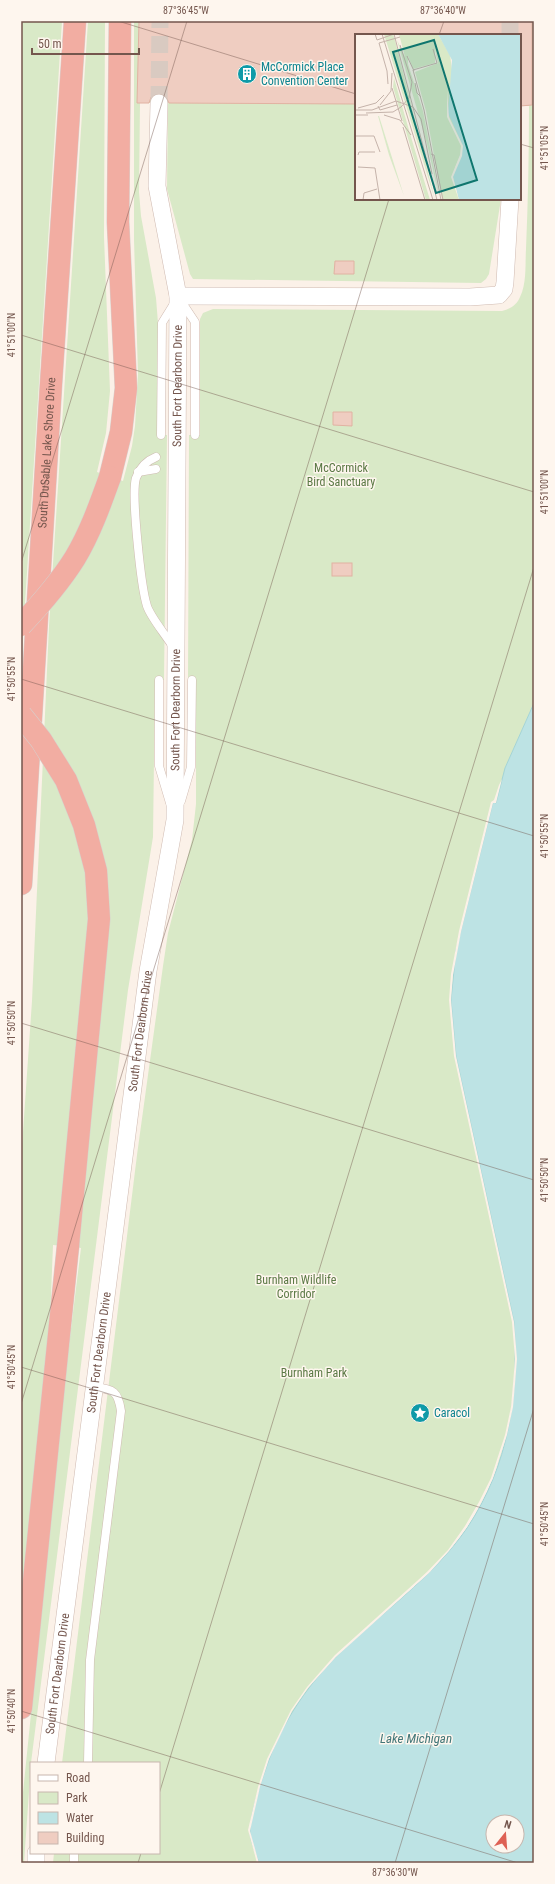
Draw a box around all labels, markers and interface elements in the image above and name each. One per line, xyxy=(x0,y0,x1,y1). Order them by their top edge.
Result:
text: 87°36'45"W xyxy=(163,5,209,16)
text: 87°36'40"W xyxy=(420,5,466,16)
scale bar xyxy=(32,30,139,56)
inset map xyxy=(355,34,521,200)
text: 50 m xyxy=(38,37,62,51)
place label: McCormick Place Convention Center xyxy=(261,60,348,88)
building icon: McCormick Place Convention Center xyxy=(236,63,258,85)
text: 41°51'05"N xyxy=(539,126,550,170)
text: 41°51'00"N xyxy=(6,313,17,357)
street label: South Fort Dearborn Drive xyxy=(170,324,185,447)
street label: South DuSable Lake Shore Drive xyxy=(35,377,58,529)
park label: McCormick Bird Sanctuary xyxy=(307,461,375,489)
text: 41°51'00"N xyxy=(539,470,550,514)
street label: South Fort Dearborn Drive xyxy=(168,648,183,771)
text: 41°50'55"N xyxy=(6,657,17,701)
text: 41°50'55"N xyxy=(539,814,550,858)
street label: South Fort Dearborn Drive xyxy=(126,969,155,1093)
text: 41°50'50"N xyxy=(6,1001,17,1045)
text: 41°50'50"N xyxy=(539,1158,550,1202)
park label: Burnham Wildlife Corridor xyxy=(256,1273,337,1301)
street label: South Fort Dearborn Drive xyxy=(84,1291,114,1414)
text: 41°50'45"N xyxy=(6,1345,17,1389)
park label: Burnham Park xyxy=(281,1366,348,1380)
place icon: Caracol xyxy=(409,1402,431,1424)
place label: Caracol xyxy=(434,1406,470,1420)
text: 41°50'45"N xyxy=(539,1502,550,1546)
street label: South Fort Dearborn Drive xyxy=(43,1612,72,1735)
text: 41°50'40"N xyxy=(6,1689,17,1733)
water label: Lake Michigan xyxy=(380,1731,452,1746)
legend xyxy=(30,1762,160,1854)
text: Road xyxy=(66,1771,90,1785)
text: Park xyxy=(66,1791,88,1805)
text: Water xyxy=(66,1811,94,1825)
north arrow xyxy=(485,1814,525,1854)
text: N xyxy=(503,1818,513,1832)
text: Building xyxy=(66,1831,104,1845)
text: 87°36'30"W xyxy=(372,1867,418,1878)

